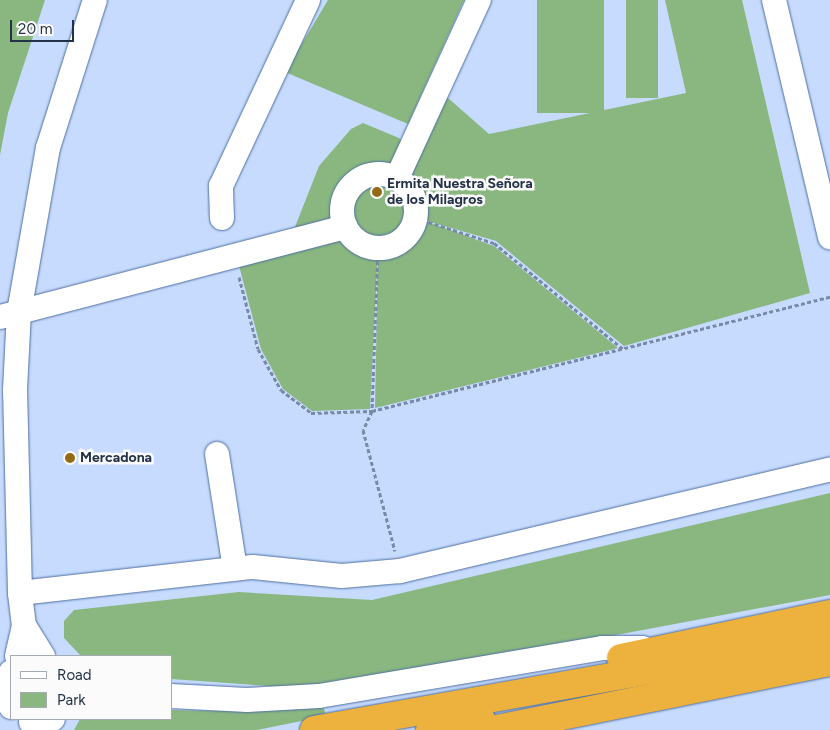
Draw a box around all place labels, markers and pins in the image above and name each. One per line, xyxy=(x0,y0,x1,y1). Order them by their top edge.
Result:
place label: Ermita Nuestra Señora de los Milagros xyxy=(387,176,533,208)
marker: Ermita Nuestra Señora de los Milagros xyxy=(371,186,383,198)
place label: Mercadona xyxy=(80,450,152,466)
marker: Mercadona xyxy=(64,452,76,464)

